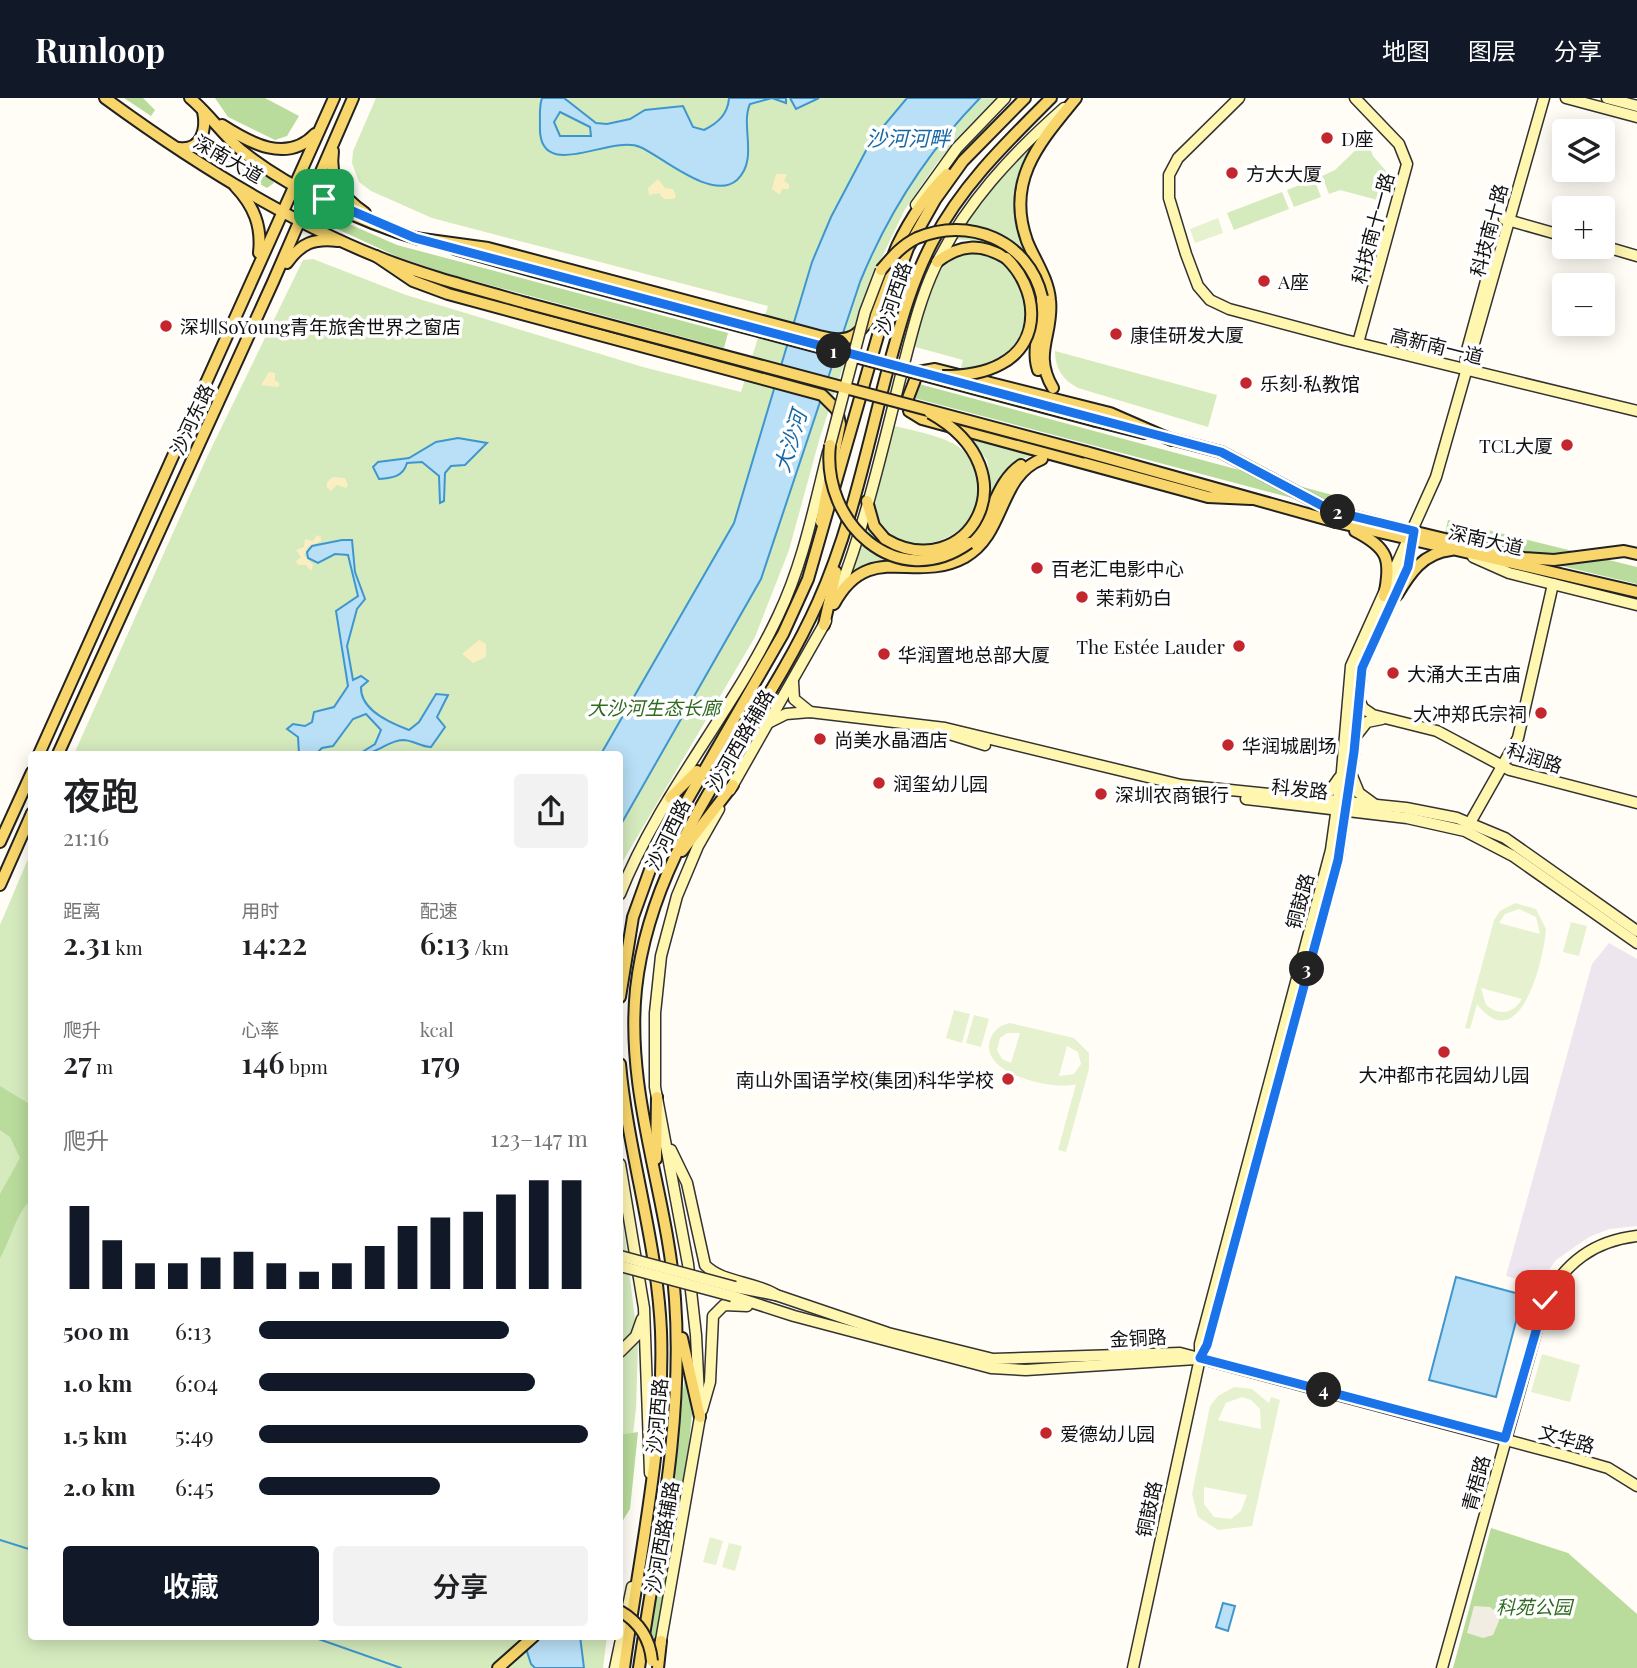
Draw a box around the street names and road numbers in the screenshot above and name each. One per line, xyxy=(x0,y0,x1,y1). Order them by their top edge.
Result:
street label: 深南大道 xyxy=(190,128,268,188)
street label: 科技南十一路 xyxy=(1345,170,1399,286)
street label: 科技南十路 xyxy=(1463,181,1513,279)
street label: 沙河西路 xyxy=(867,258,917,338)
street label: 高新南一道 xyxy=(1388,321,1486,369)
street label: 沙河东路 xyxy=(163,379,219,459)
street label: 深南大道 xyxy=(1446,518,1526,560)
street label: 沙河西路辅路 xyxy=(699,684,779,796)
street label: 科润路 xyxy=(1504,736,1566,778)
street label: 科发路 xyxy=(1270,772,1330,804)
street label: 沙河西路 xyxy=(639,794,695,874)
street label: 铜鼓路 xyxy=(1279,870,1319,932)
street label: 金铜路 xyxy=(1109,1323,1167,1351)
street label: 沙河西路 xyxy=(640,1377,672,1455)
street label: 文华路 xyxy=(1536,1418,1598,1458)
street label: 青梧路 xyxy=(1455,1452,1495,1514)
street label: 铜鼓路 xyxy=(1129,1478,1167,1540)
street label: 沙河西路辅路 xyxy=(638,1479,684,1595)

